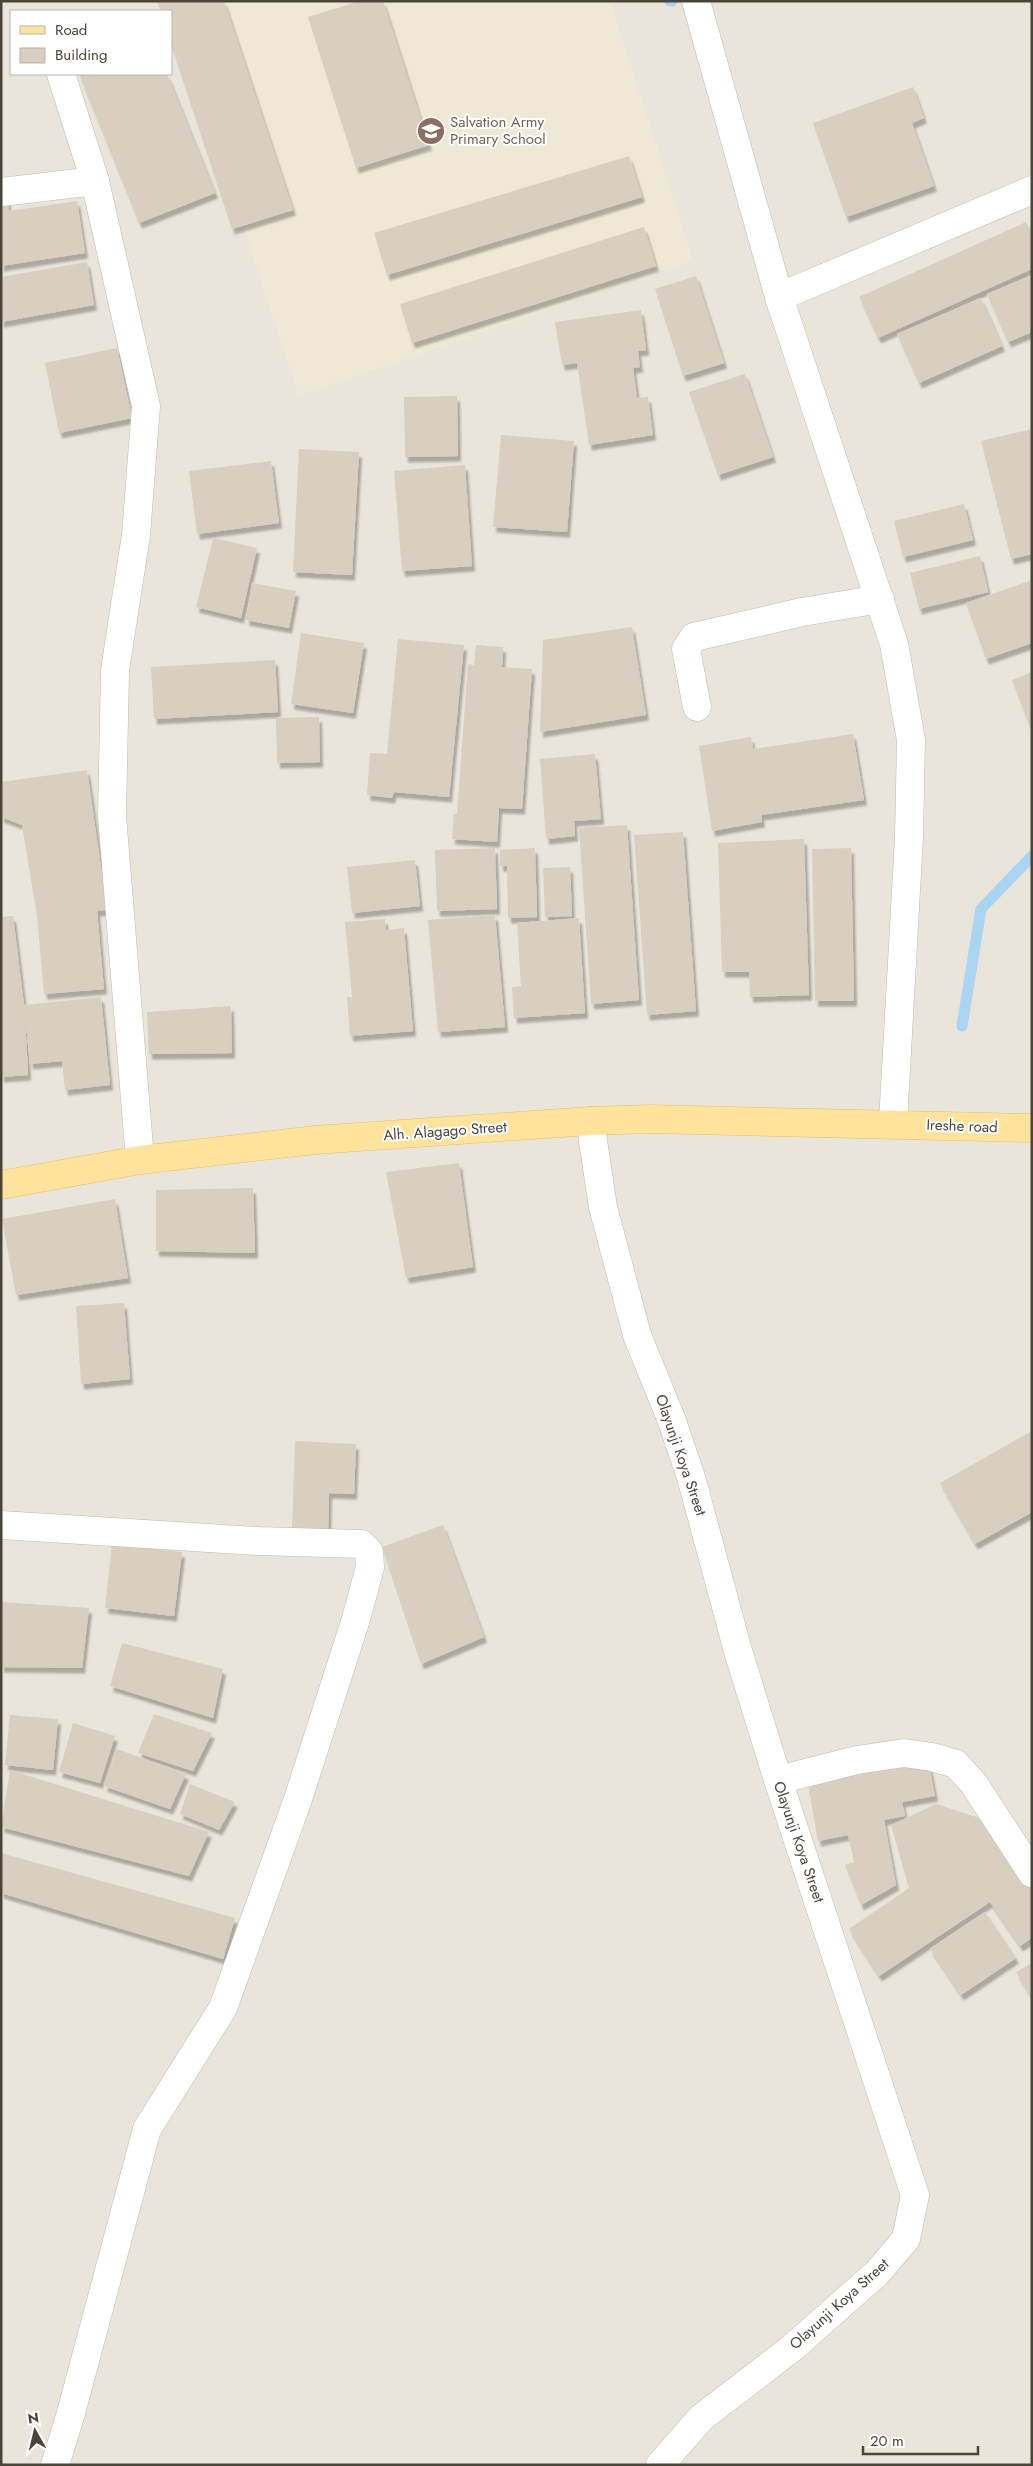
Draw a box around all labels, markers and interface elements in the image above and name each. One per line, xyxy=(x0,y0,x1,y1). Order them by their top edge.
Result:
legend xyxy=(10,10,172,75)
text: Road xyxy=(55,19,87,41)
text: Building xyxy=(55,44,107,66)
place label: Salvation Army Primary School xyxy=(450,111,546,150)
school or university icon: Salvation Army Primary School xyxy=(416,116,446,146)
street label: Ireshe road xyxy=(926,1114,998,1138)
street label: Alh. Alagago Street xyxy=(383,1116,508,1146)
street label: Olayunji Koya Street xyxy=(650,1391,712,1519)
street label: Olayunji Koya Street xyxy=(768,1778,830,1906)
street label: Olayunji Koya Street xyxy=(784,2253,894,2355)
north arrow xyxy=(10,2406,60,2456)
text: N xyxy=(26,2407,40,2429)
scale bar xyxy=(863,2424,978,2456)
text: 20 m xyxy=(870,2430,904,2452)

